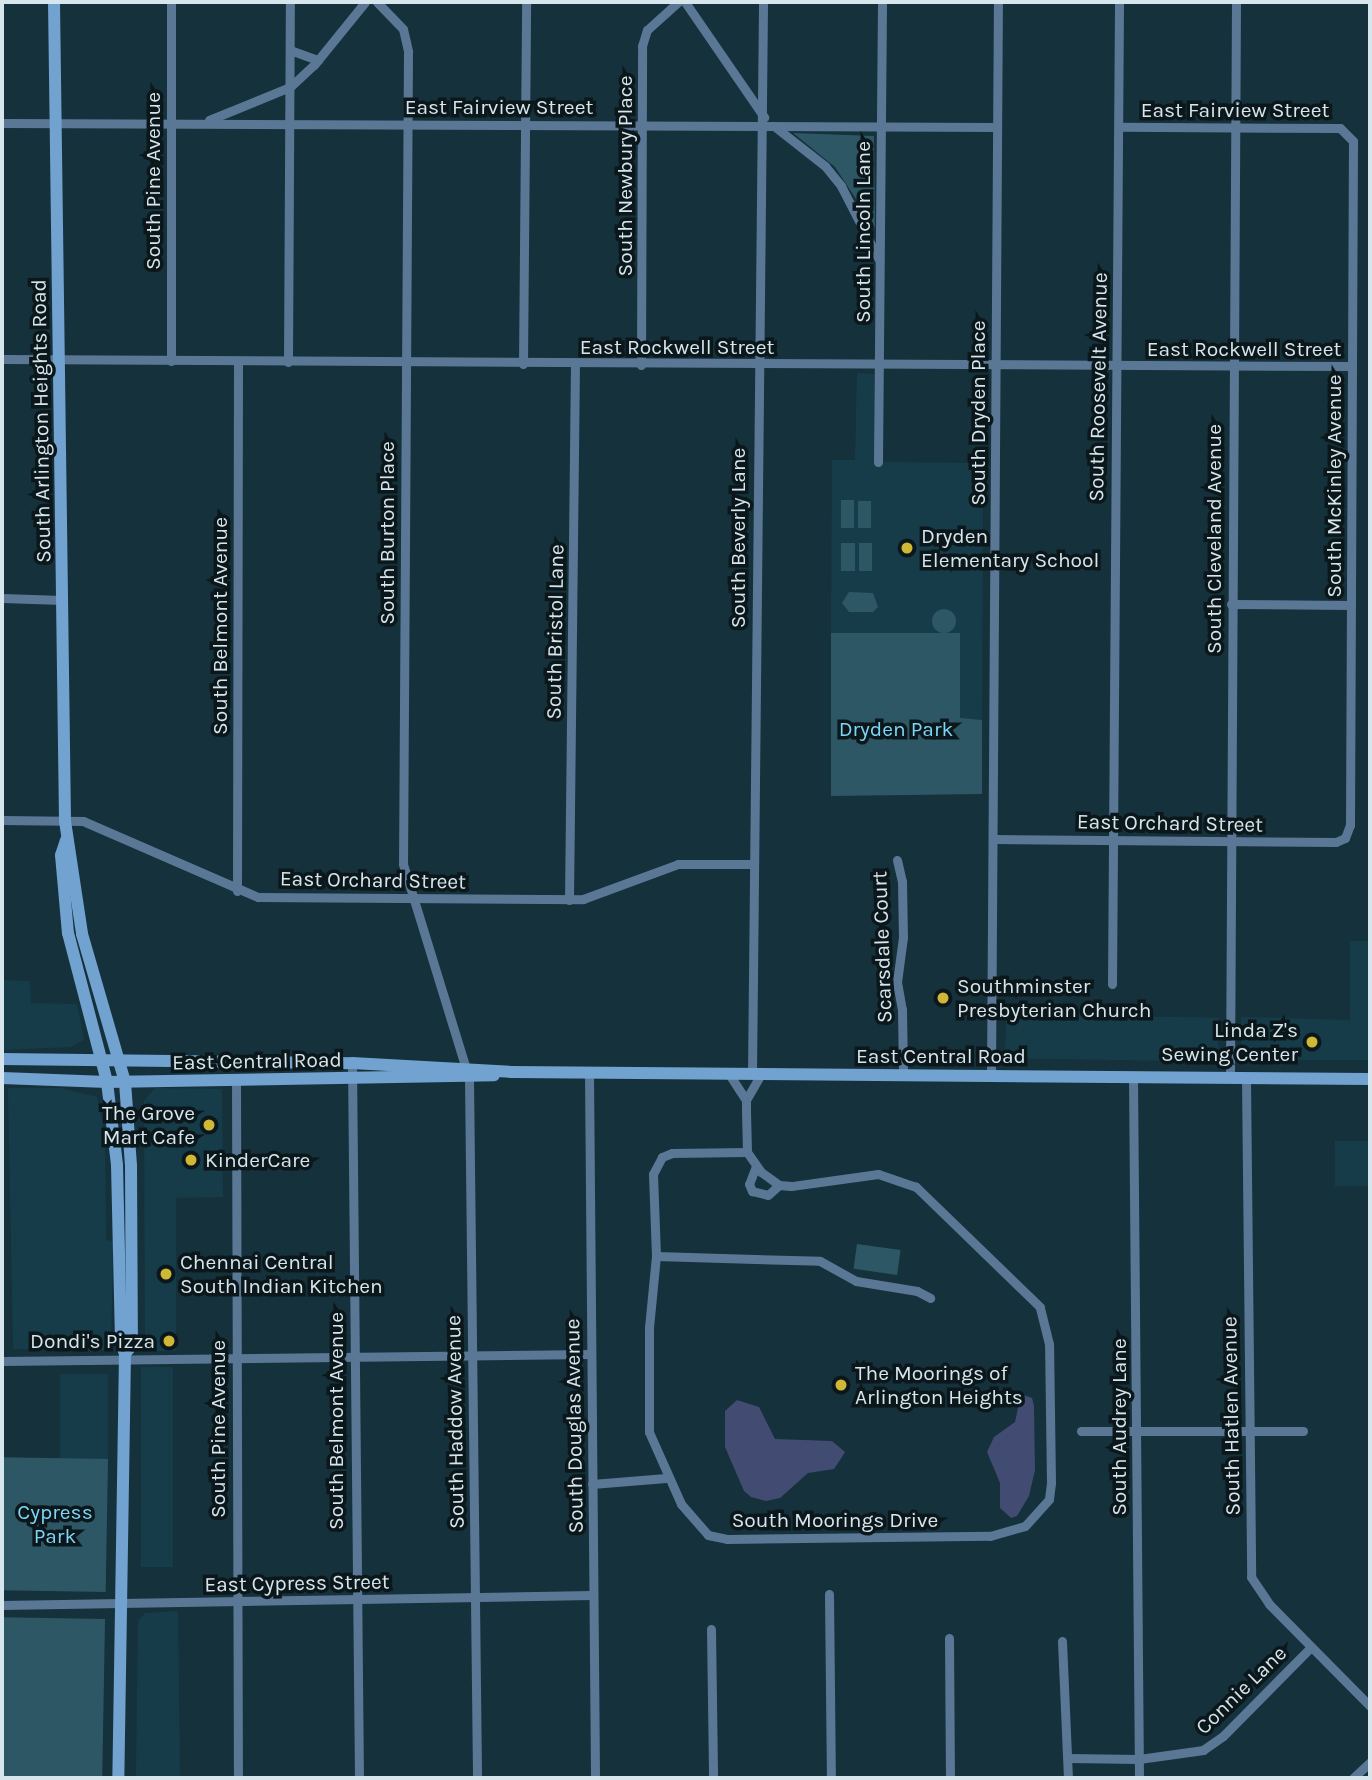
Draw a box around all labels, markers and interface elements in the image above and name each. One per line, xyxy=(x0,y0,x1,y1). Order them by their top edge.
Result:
street label: South Newbury Place xyxy=(612,75,638,277)
street label: South Pine Avenue xyxy=(140,92,166,270)
street label: East Fairview Street xyxy=(405,94,593,120)
street label: East Fairview Street xyxy=(1141,97,1329,123)
street label: South Lincoln Lane xyxy=(850,141,876,323)
street label: South Roosevelt Avenue xyxy=(1083,272,1113,502)
street label: South Arlington Heights Road xyxy=(26,279,56,563)
street label: South Dryden Place xyxy=(965,320,991,506)
street label: East Rockwell Street xyxy=(580,334,774,360)
street label: East Rockwell Street xyxy=(1147,336,1341,362)
street label: South McKinley Avenue xyxy=(1321,374,1347,598)
street label: South Cleveland Avenue xyxy=(1201,424,1227,654)
street label: South Burton Place xyxy=(374,441,400,625)
street label: South Beverly Lane xyxy=(725,448,751,628)
street label: South Belmont Avenue xyxy=(207,517,233,735)
place label: Dryden Elementary School xyxy=(921,523,1099,573)
marker: Dryden Elementary School xyxy=(899,540,915,556)
street label: South Bristol Lane xyxy=(541,544,569,720)
park label: Dryden Park xyxy=(839,716,953,742)
street label: East Orchard Street xyxy=(1077,809,1263,837)
street label: East Orchard Street xyxy=(280,866,466,894)
street label: Scarsdale Court xyxy=(867,871,897,1023)
place label: Southminster Presbyterian Church xyxy=(957,973,1151,1023)
marker: Southminster Presbyterian Church xyxy=(935,990,951,1006)
place label: Linda Z's Sewing Center xyxy=(1161,1017,1298,1067)
marker: Linda Z's Sewing Center xyxy=(1304,1034,1320,1050)
street label: East Central Road xyxy=(856,1043,1026,1069)
street label: East Central Road xyxy=(172,1047,342,1075)
place label: The Grove Mart Cafe xyxy=(102,1100,195,1150)
marker: The Grove Mart Cafe xyxy=(201,1117,217,1133)
place label: KinderCare xyxy=(205,1147,310,1173)
marker: KinderCare xyxy=(183,1152,199,1168)
place label: Chennai Central South Indian Kitchen xyxy=(180,1249,383,1299)
marker: Chennai Central South Indian Kitchen xyxy=(158,1266,174,1282)
street label: South Belmont Avenue xyxy=(323,1312,349,1530)
street label: South Haddow Avenue xyxy=(441,1315,469,1529)
street label: South Hatlen Avenue xyxy=(1217,1316,1245,1516)
street label: South Douglas Avenue xyxy=(560,1318,588,1534)
place label: Dondi's Pizza xyxy=(30,1328,155,1354)
marker: Dondi's Pizza xyxy=(161,1333,177,1349)
street label: South Audrey Lane xyxy=(1106,1338,1132,1516)
street label: South Pine Avenue xyxy=(205,1340,231,1518)
place label: The Moorings of Arlington Heights xyxy=(855,1360,1023,1410)
marker: The Moorings of Arlington Heights xyxy=(833,1377,849,1393)
park label: Cypress Park xyxy=(17,1499,93,1549)
street label: South Moorings Drive xyxy=(732,1507,938,1533)
street label: East Cypress Street xyxy=(204,1569,390,1597)
street label: Connie Lane xyxy=(1190,1640,1292,1740)

